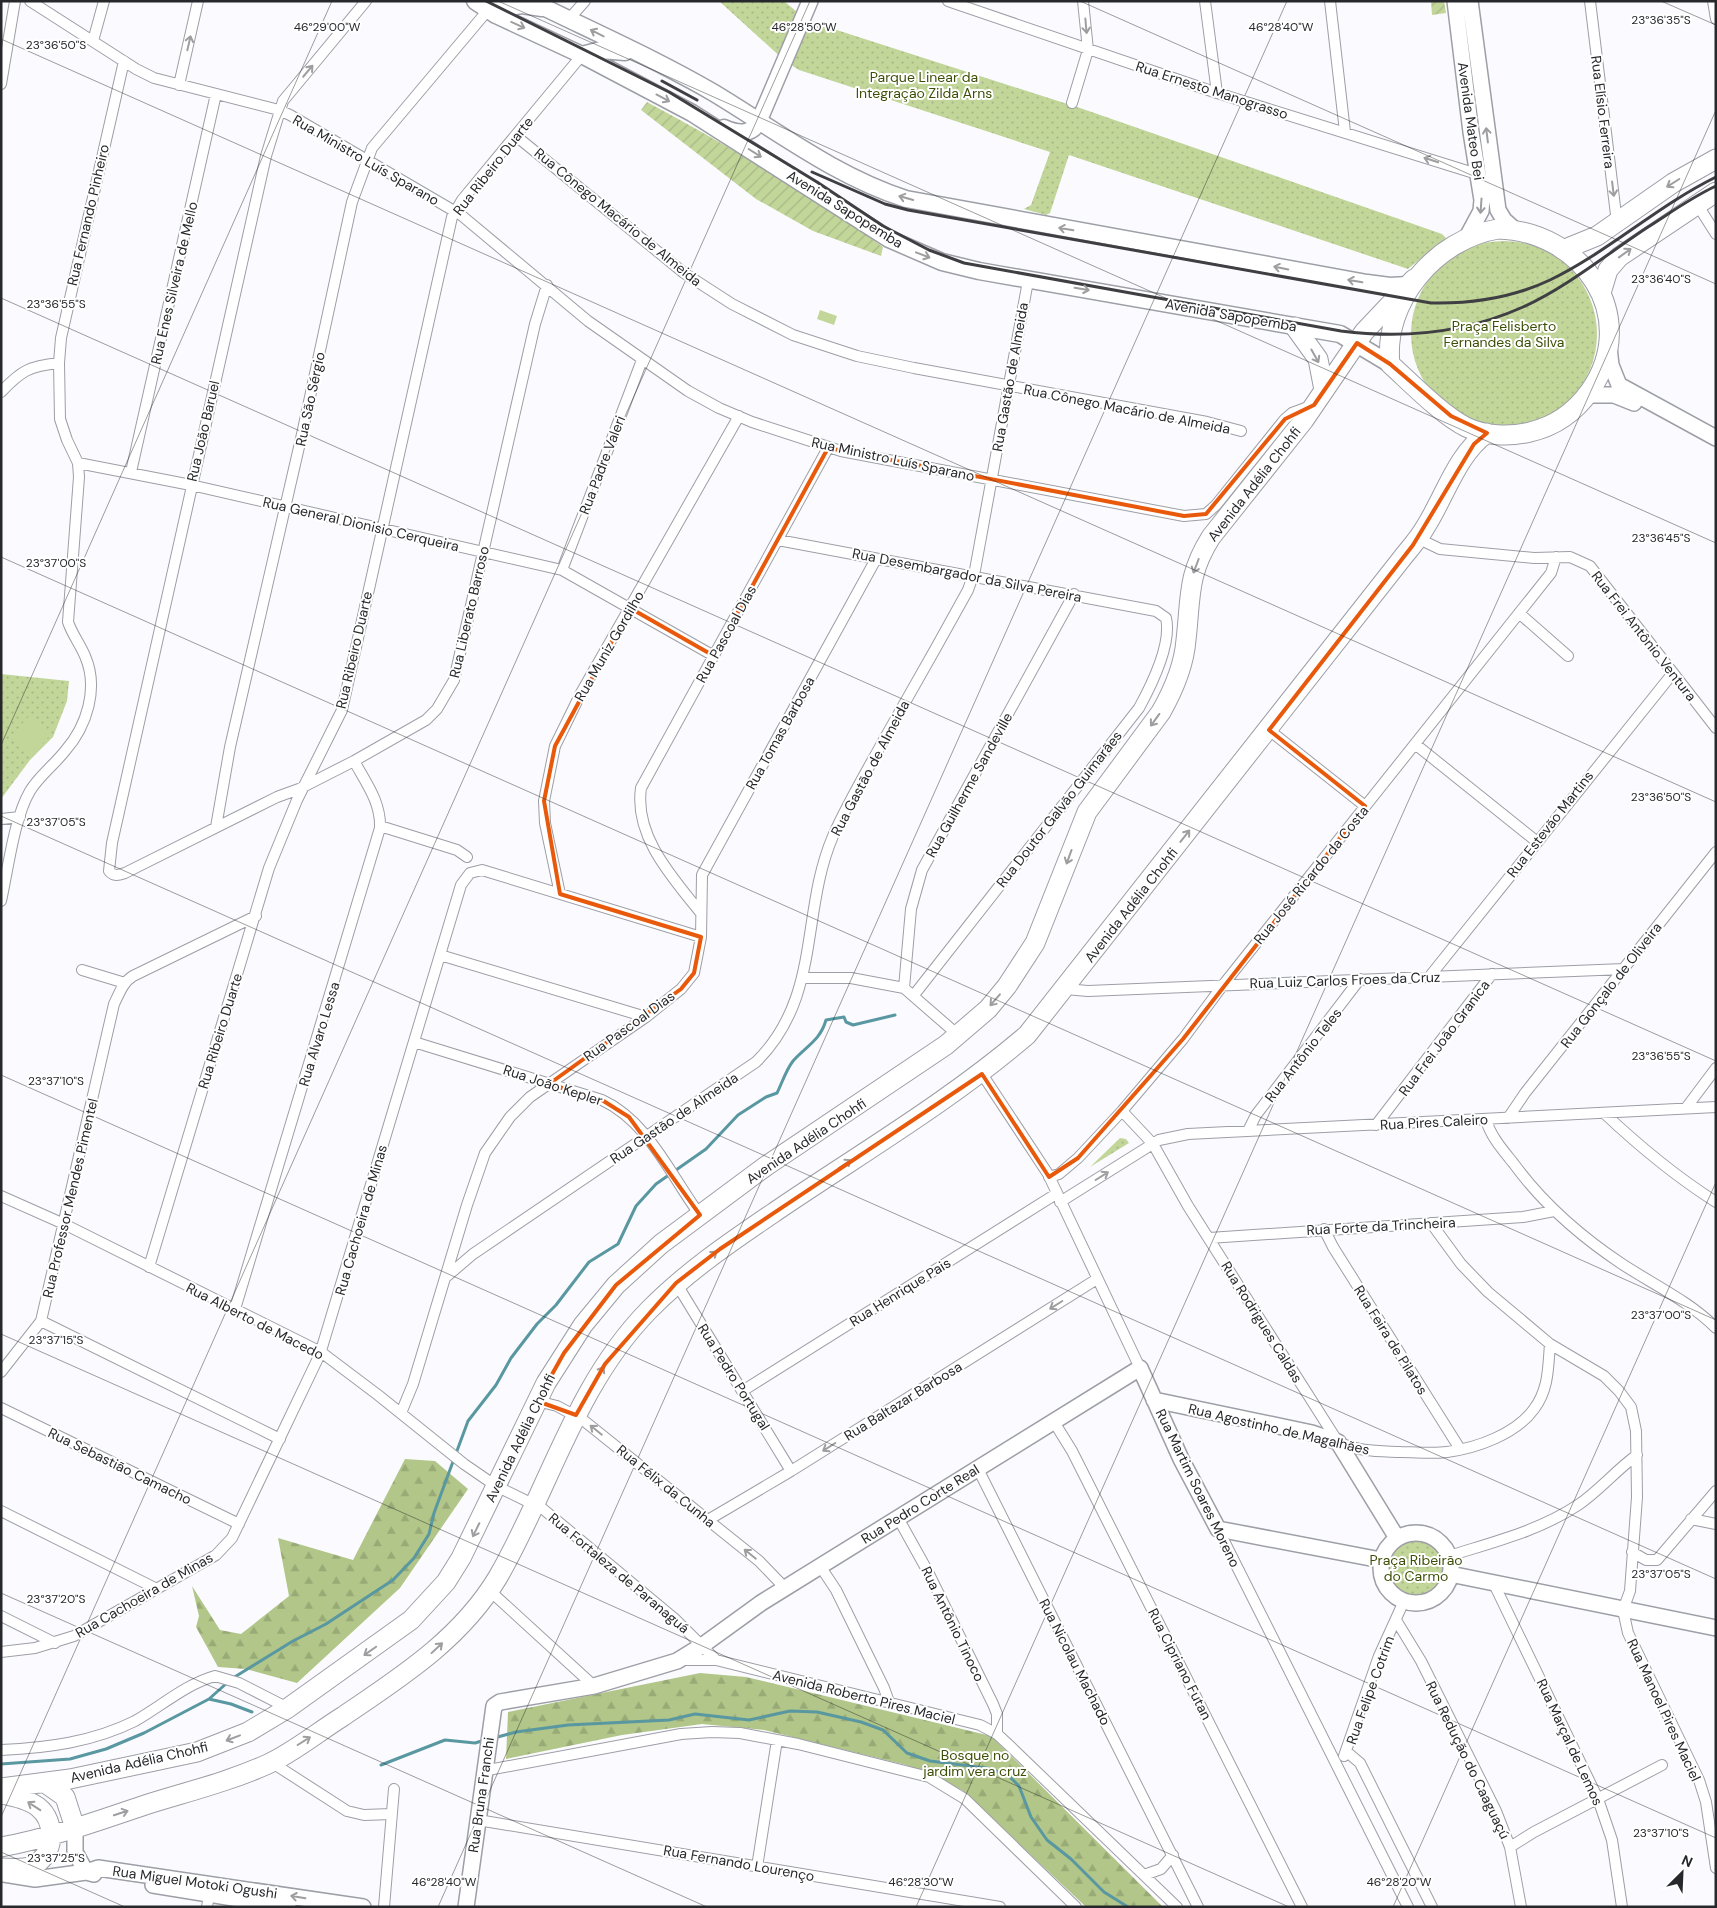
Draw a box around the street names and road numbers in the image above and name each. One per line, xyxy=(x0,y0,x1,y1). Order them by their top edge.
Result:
street label: Rua Elísio Ferreira xyxy=(1587,55,1619,169)
street label: Rua Ernesto Manograsso xyxy=(1134,57,1290,123)
street label: Avenida Mateo Bei xyxy=(1454,61,1488,181)
street label: Rua Ministro Luís Sparano xyxy=(290,111,442,209)
street label: Rua Ribeiro Duarte xyxy=(449,113,537,219)
street label: Rua Fernando Pinheiro xyxy=(63,143,113,287)
street label: Rua Cônego Macário de Almeida xyxy=(531,144,705,290)
street label: Avenida Sapopemba xyxy=(784,166,906,252)
street label: Rua Enes Silveira de Mello xyxy=(147,200,201,366)
street label: Avenida Sapopemba xyxy=(1164,295,1298,335)
street label: Rua Gastão de Almeida xyxy=(988,301,1032,453)
street label: Rua São Sérgio xyxy=(291,350,329,448)
street label: Rua João Baruel xyxy=(183,379,223,483)
street label: Rua Cônego Macário de Almeida xyxy=(1022,380,1232,438)
street label: Rua Padre Valeri xyxy=(575,413,629,517)
street label: Avenida Adélia Chohfi xyxy=(1204,423,1305,545)
street label: Rua Ministro Luís Sparano xyxy=(810,433,976,485)
street label: Rua General Dionisio Cerqueira xyxy=(261,493,461,555)
street label: Rua Liberato Barroso xyxy=(445,544,493,680)
street label: Rua Desembargador da Silva Pereira xyxy=(851,544,1083,606)
street label: Rua Frei Antônio Ventura xyxy=(1588,567,1700,705)
street label: Rua Pascoal Dias xyxy=(692,582,760,686)
street label: Rua Muniz Gordilho xyxy=(570,588,648,704)
street label: Rua Ribeiro Duarte xyxy=(332,589,376,711)
street label: Rua Tomas Barbosa xyxy=(741,673,819,793)
street label: Rua Gastão de Almeida xyxy=(827,697,913,839)
street label: Rua Guilherme Sandeville xyxy=(922,709,1016,861)
street label: Rua Doutor Galvão Guimarães xyxy=(992,727,1126,891)
street label: Rua Estevão Martins xyxy=(1503,767,1597,881)
street label: Rua José Ricardo da Costa xyxy=(1250,802,1372,948)
street label: Avenida Adélia Chohfi xyxy=(1081,844,1182,966)
street label: Rua Gonçalo de Oliveira xyxy=(1556,919,1666,1051)
street label: Rua Luiz Carlos Froes da Cruz xyxy=(1249,968,1441,992)
street label: Rua Ribeiro Duarte xyxy=(194,971,246,1091)
street label: Rua Frei João Granica xyxy=(1395,976,1493,1100)
street label: Rua Alvaro Lessa xyxy=(295,980,343,1088)
street label: Rua Pascoal Dias xyxy=(580,987,678,1065)
street label: Rua Antônio Teles xyxy=(1261,1004,1345,1106)
street label: Rua João Kepler xyxy=(501,1060,605,1110)
street label: Rua Gastão de Almeida xyxy=(606,1068,742,1168)
street label: Avenida Adélia Chohfi xyxy=(743,1094,870,1188)
street label: Rua Professor Mendes Pimentel xyxy=(38,1096,102,1300)
street label: Rua Pires Caleiro xyxy=(1380,1110,1488,1134)
street label: Rua Cachoeira de Minas xyxy=(331,1143,391,1297)
street label: Rua Forte da Trincheira xyxy=(1306,1213,1456,1239)
street label: Rua Henrique Pais xyxy=(846,1254,954,1330)
street label: Rua Rodrigues Caldas xyxy=(1217,1258,1307,1386)
street label: Rua Alberto de Macedo xyxy=(183,1278,327,1364)
street label: Rua Feira de Pilatos xyxy=(1350,1282,1432,1398)
street label: Rua Pedro Portugal xyxy=(694,1320,774,1434)
street label: Rua Baltazar Barbosa xyxy=(841,1357,965,1445)
street label: Avenida Adélia Chohfi xyxy=(481,1371,559,1505)
street label: Rua Agostinho de Magalhães xyxy=(1187,1399,1371,1459)
street label: Rua Martim Soares Moreno xyxy=(1152,1406,1244,1570)
street label: Rua Sebastião Camacho xyxy=(45,1423,195,1509)
street label: Rua Félix da Cunha xyxy=(613,1441,719,1531)
street label: Rua Pedro Corte Real xyxy=(858,1460,982,1548)
street label: Rua Fortaleza de Paranaguá xyxy=(545,1509,693,1637)
street label: Rua Cachoeira de Minas xyxy=(72,1548,216,1642)
street label: Rua Antônio Tinoco xyxy=(917,1563,989,1685)
street label: Rua Nicolau Machado xyxy=(1035,1596,1115,1728)
street label: Rua Cipriano Futan xyxy=(1144,1605,1216,1723)
street label: Rua Felipe Cotrim xyxy=(1342,1633,1398,1747)
street label: Rua Manoel Pires Maciel xyxy=(1623,1636,1705,1784)
street label: Avenida Roberto Pires Maciel xyxy=(771,1666,957,1728)
street label: Rua Marçal de Lemos xyxy=(1533,1676,1607,1808)
street label: Rua Redução do Caaguaçú xyxy=(1422,1678,1514,1842)
street label: Rua Bruna Franchi xyxy=(464,1736,498,1854)
street label: Avenida Adélia Chohfi xyxy=(68,1737,210,1787)
street label: Rua Fernando Lourenço xyxy=(662,1841,816,1885)
street label: Rua Miguel Motoki Ogushi xyxy=(112,1862,278,1902)

